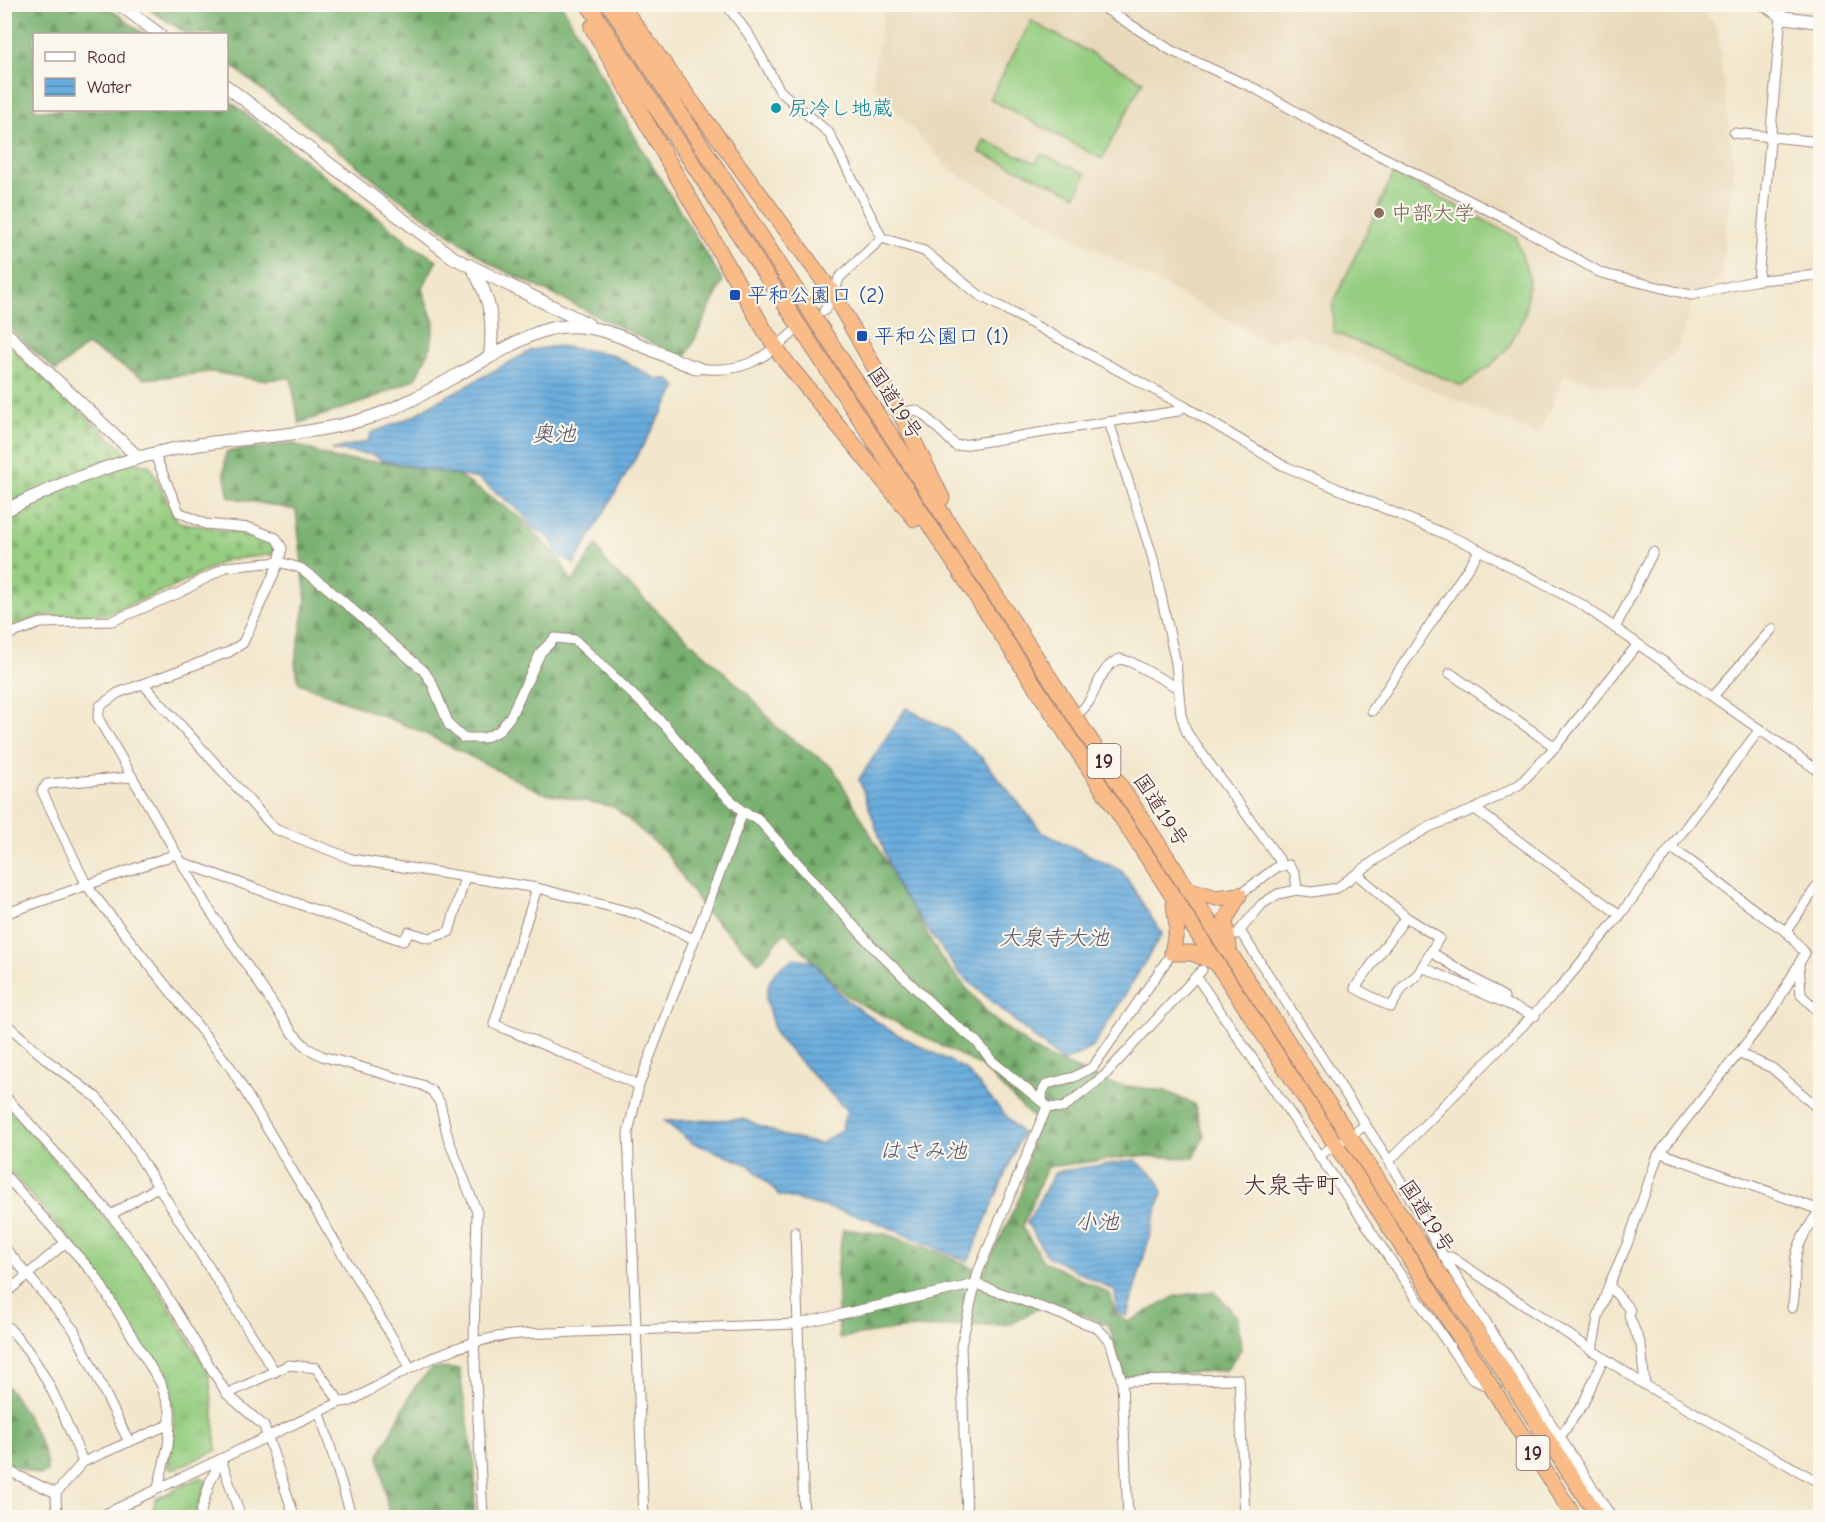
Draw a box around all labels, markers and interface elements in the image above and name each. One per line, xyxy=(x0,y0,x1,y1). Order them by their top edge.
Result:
legend xyxy=(33,33,228,111)
text: Road xyxy=(87,47,126,68)
text: Water xyxy=(87,77,132,98)
place label: 尻冷し地蔵 xyxy=(788,96,893,120)
marker: 尻冷し地蔵 xyxy=(769,101,783,115)
place label: 中部大学 xyxy=(1391,201,1475,225)
marker: 中部大学 xyxy=(1372,206,1386,220)
place label: 平和公園口 (2) xyxy=(747,283,885,307)
marker: 平和公園口 (2) xyxy=(728,288,742,302)
place label: 平和公園口 (1) xyxy=(874,324,1009,348)
marker: 平和公園口 (1) xyxy=(855,329,869,343)
street label: 国道19号 xyxy=(862,362,928,444)
water label: 奥池 xyxy=(532,421,577,447)
road number: 19 xyxy=(1088,744,1120,778)
street label: 国道19号 xyxy=(1128,769,1194,851)
water label: 大泉寺大池 xyxy=(999,925,1110,951)
water label: はさみ池 xyxy=(879,1138,968,1164)
district label: 大泉寺町 xyxy=(1243,1171,1339,1199)
street label: 国道19号 xyxy=(1394,1175,1460,1257)
water label: 小池 xyxy=(1075,1209,1120,1235)
road number: 19 xyxy=(1516,1436,1550,1470)

